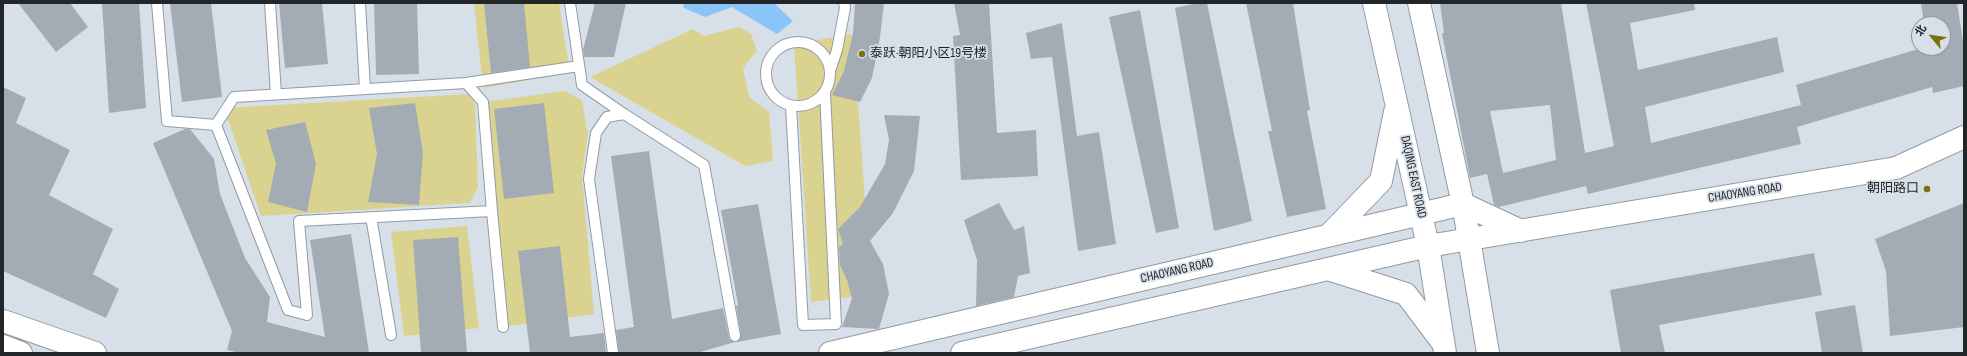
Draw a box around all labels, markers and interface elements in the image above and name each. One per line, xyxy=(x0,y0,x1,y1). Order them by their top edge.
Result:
north arrow xyxy=(1911,16,1951,56)
text: 北 xyxy=(1913,22,1929,38)
place label: 泰跃·朝阳小区19号楼 xyxy=(870,46,987,62)
marker: 泰跃·朝阳小区19号楼 xyxy=(857,49,867,59)
street label: DAQING EAST ROAD xyxy=(1397,134,1429,220)
street label: CHAOYANG ROAD xyxy=(1707,179,1783,207)
place label: 朝阳路口 xyxy=(1867,181,1919,197)
marker: 朝阳路口 xyxy=(1922,184,1932,194)
street label: CHAOYANG ROAD xyxy=(1139,255,1215,287)

